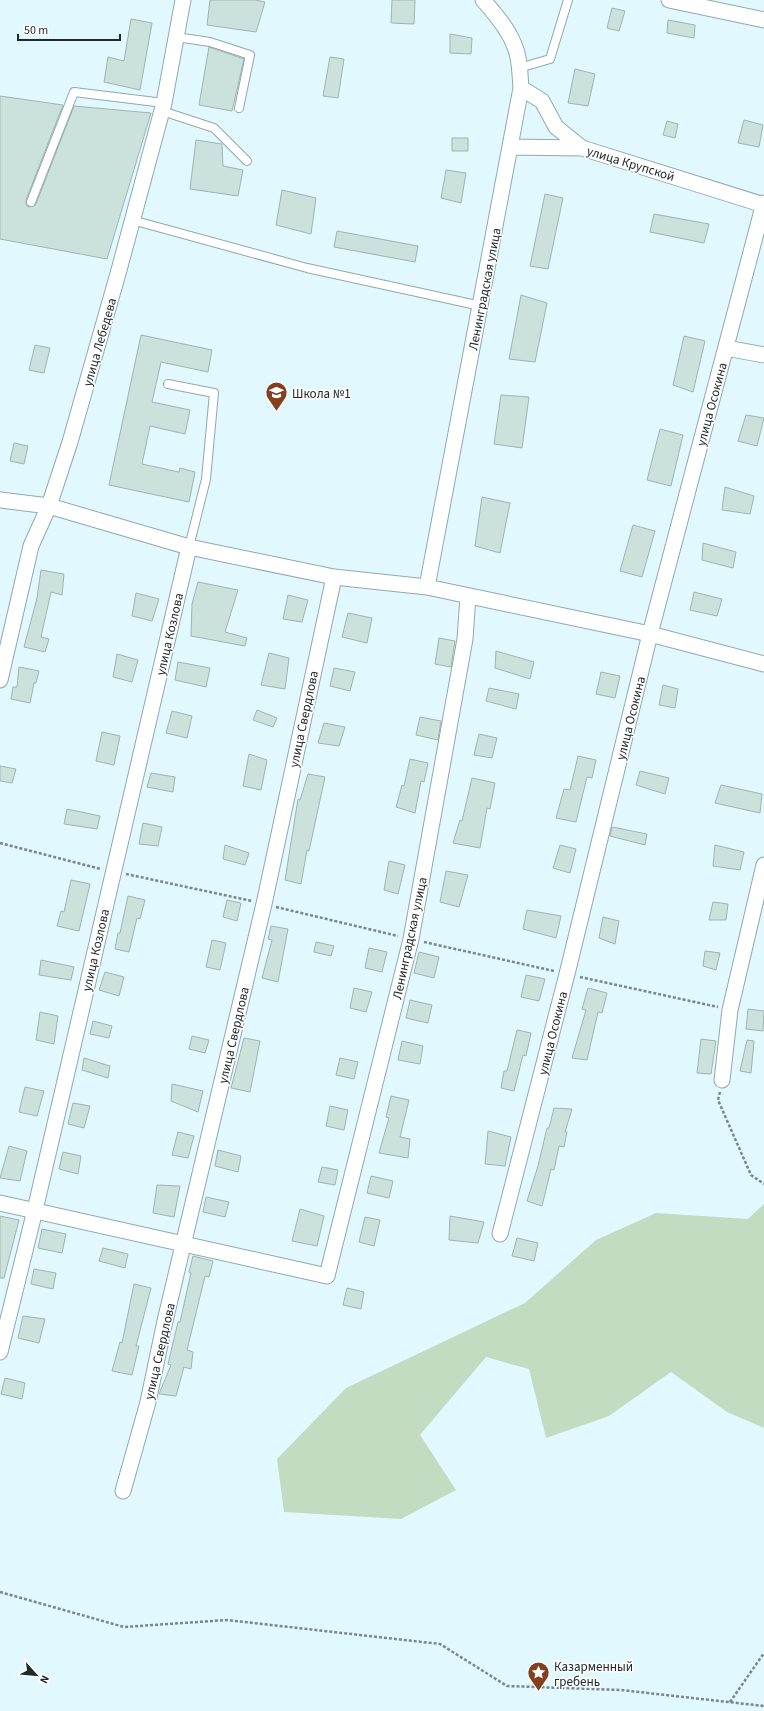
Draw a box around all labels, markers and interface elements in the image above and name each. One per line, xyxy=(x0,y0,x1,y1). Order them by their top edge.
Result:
scale bar xyxy=(18,16,120,42)
text: 50 m xyxy=(24,22,48,39)
street label: улица Крупской xyxy=(584,142,677,186)
street label: Ленинградская улица xyxy=(464,226,506,352)
street label: улица Лебедева xyxy=(79,296,121,389)
street label: улица Осокина xyxy=(692,361,732,448)
school or university icon: Школа №1 xyxy=(264,380,290,413)
place label: Школа №1 xyxy=(292,385,351,403)
street label: улица Козлова xyxy=(152,591,188,677)
street label: улица Свердлова xyxy=(285,669,323,769)
street label: улица Осокина xyxy=(612,675,650,762)
street label: Ленинградская улица xyxy=(388,875,432,1001)
street label: улица Козлова xyxy=(78,907,114,993)
street label: улица Свердлова xyxy=(214,985,254,1085)
street label: улица Осокина xyxy=(534,990,572,1077)
street label: улица Свердлова xyxy=(140,1301,180,1401)
north arrow xyxy=(16,1655,56,1695)
place label: Казарменный гребень xyxy=(554,1658,633,1691)
place icon: Казарменный гребень xyxy=(525,1660,551,1693)
text: N xyxy=(36,1673,53,1686)

